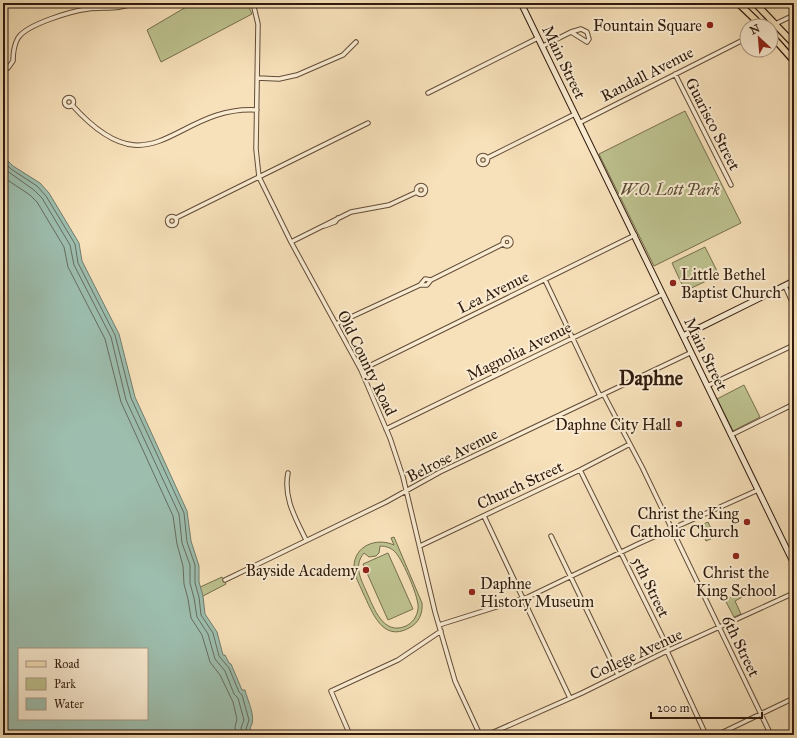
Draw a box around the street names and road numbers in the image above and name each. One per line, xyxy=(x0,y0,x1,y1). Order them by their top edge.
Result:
street label: Main Street xyxy=(538,22,590,102)
street label: Randall Avenue xyxy=(597,42,697,106)
street label: Guarisco Street xyxy=(682,75,745,174)
street label: Lea Avenue xyxy=(454,266,532,317)
street label: Old County Road xyxy=(333,307,401,419)
street label: Main Street xyxy=(680,314,732,394)
street label: Magnolia Avenue xyxy=(463,317,575,386)
street label: Belrose Avenue xyxy=(403,424,501,486)
street label: Church Street xyxy=(474,457,566,513)
street label: 5th Street xyxy=(628,554,674,621)
street label: 6th Street xyxy=(718,612,764,680)
street label: College Avenue xyxy=(587,624,686,685)

